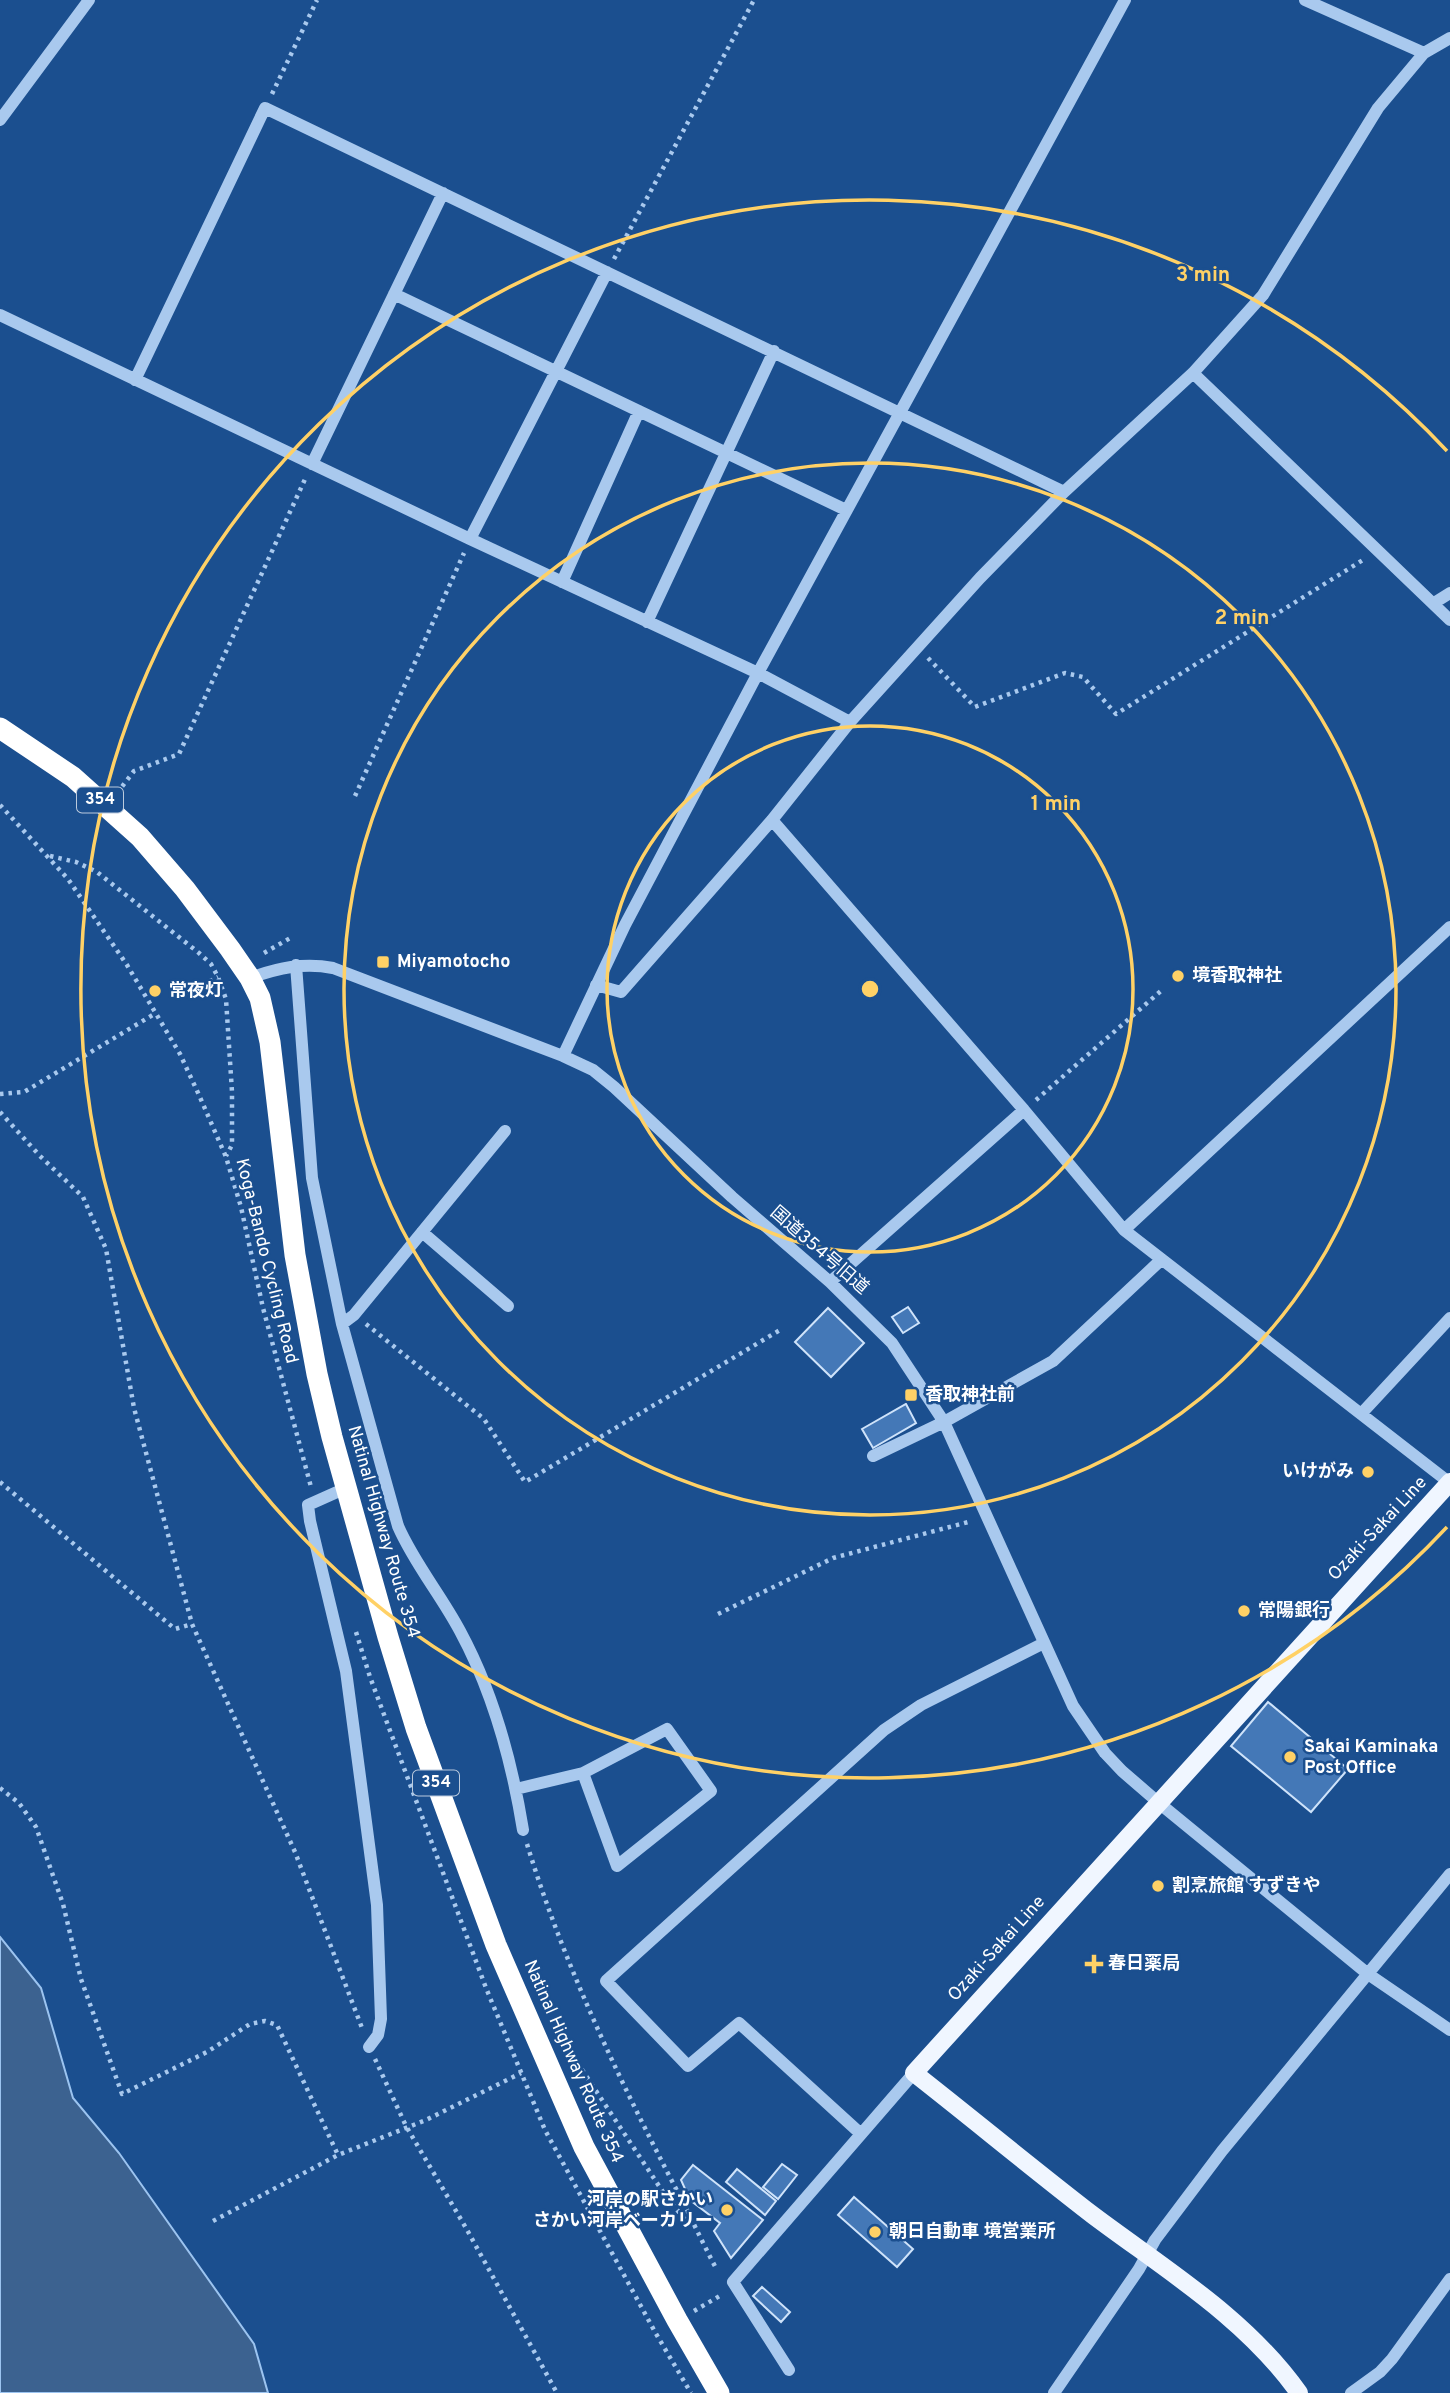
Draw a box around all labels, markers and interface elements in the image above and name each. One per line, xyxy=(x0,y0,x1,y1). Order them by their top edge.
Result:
text: 3 min xyxy=(1176,262,1230,289)
text: 2 min xyxy=(1215,605,1269,632)
road number: 354 xyxy=(77,788,123,813)
text: 1 min xyxy=(1031,791,1081,818)
place label: Miyamotocho xyxy=(397,951,510,974)
marker: Miyamotocho xyxy=(375,954,391,970)
place label: 境香取神社 xyxy=(1192,965,1282,988)
marker: 境香取神社 xyxy=(1170,968,1186,984)
centre of rings xyxy=(858,977,882,1001)
place label: 常夜灯 xyxy=(169,980,223,1003)
marker: 常夜灯 xyxy=(147,983,163,999)
street label: Koga-Bando Cycling Road xyxy=(229,1156,303,1366)
street label: 国道354号旧道 xyxy=(765,1202,873,1300)
place label: 香取神社前 xyxy=(925,1384,1015,1407)
marker: 香取神社前 xyxy=(903,1387,919,1403)
street label: Natinal Highway Route 354 xyxy=(342,1423,424,1641)
place label: いけがみ xyxy=(1282,1461,1354,1484)
marker: いけがみ xyxy=(1360,1464,1376,1480)
street label: Ozaki-Sakai Line xyxy=(1324,1472,1432,1586)
place label: 常陽銀行 xyxy=(1258,1599,1330,1623)
marker: 常陽銀行 xyxy=(1236,1603,1252,1619)
place label: Sakai Kaminaka Post Office xyxy=(1304,1736,1438,1780)
marker: Sakai Kaminaka Post Office xyxy=(1282,1749,1298,1765)
road number: 354 xyxy=(413,1770,459,1796)
place label: 割烹旅館 すずきや xyxy=(1172,1874,1321,1898)
marker: 割烹旅館 すずきや xyxy=(1150,1878,1166,1894)
street label: Ozaki-Sakai Line xyxy=(943,1891,1051,2007)
place label: 春日薬局 xyxy=(1108,1953,1180,1976)
marker: 春日薬局 xyxy=(1086,1956,1102,1972)
street label: Natinal Highway Route 354 xyxy=(518,1957,628,2167)
place label: 河岸の駅さかい さかい河岸ベーカリー xyxy=(533,2189,713,2233)
marker: 河岸の駅さかい さかい河岸ベーカリー xyxy=(719,2202,735,2218)
place label: 朝日自動車 境営業所 xyxy=(889,2221,1056,2244)
marker: 朝日自動車 境営業所 xyxy=(867,2224,883,2240)

